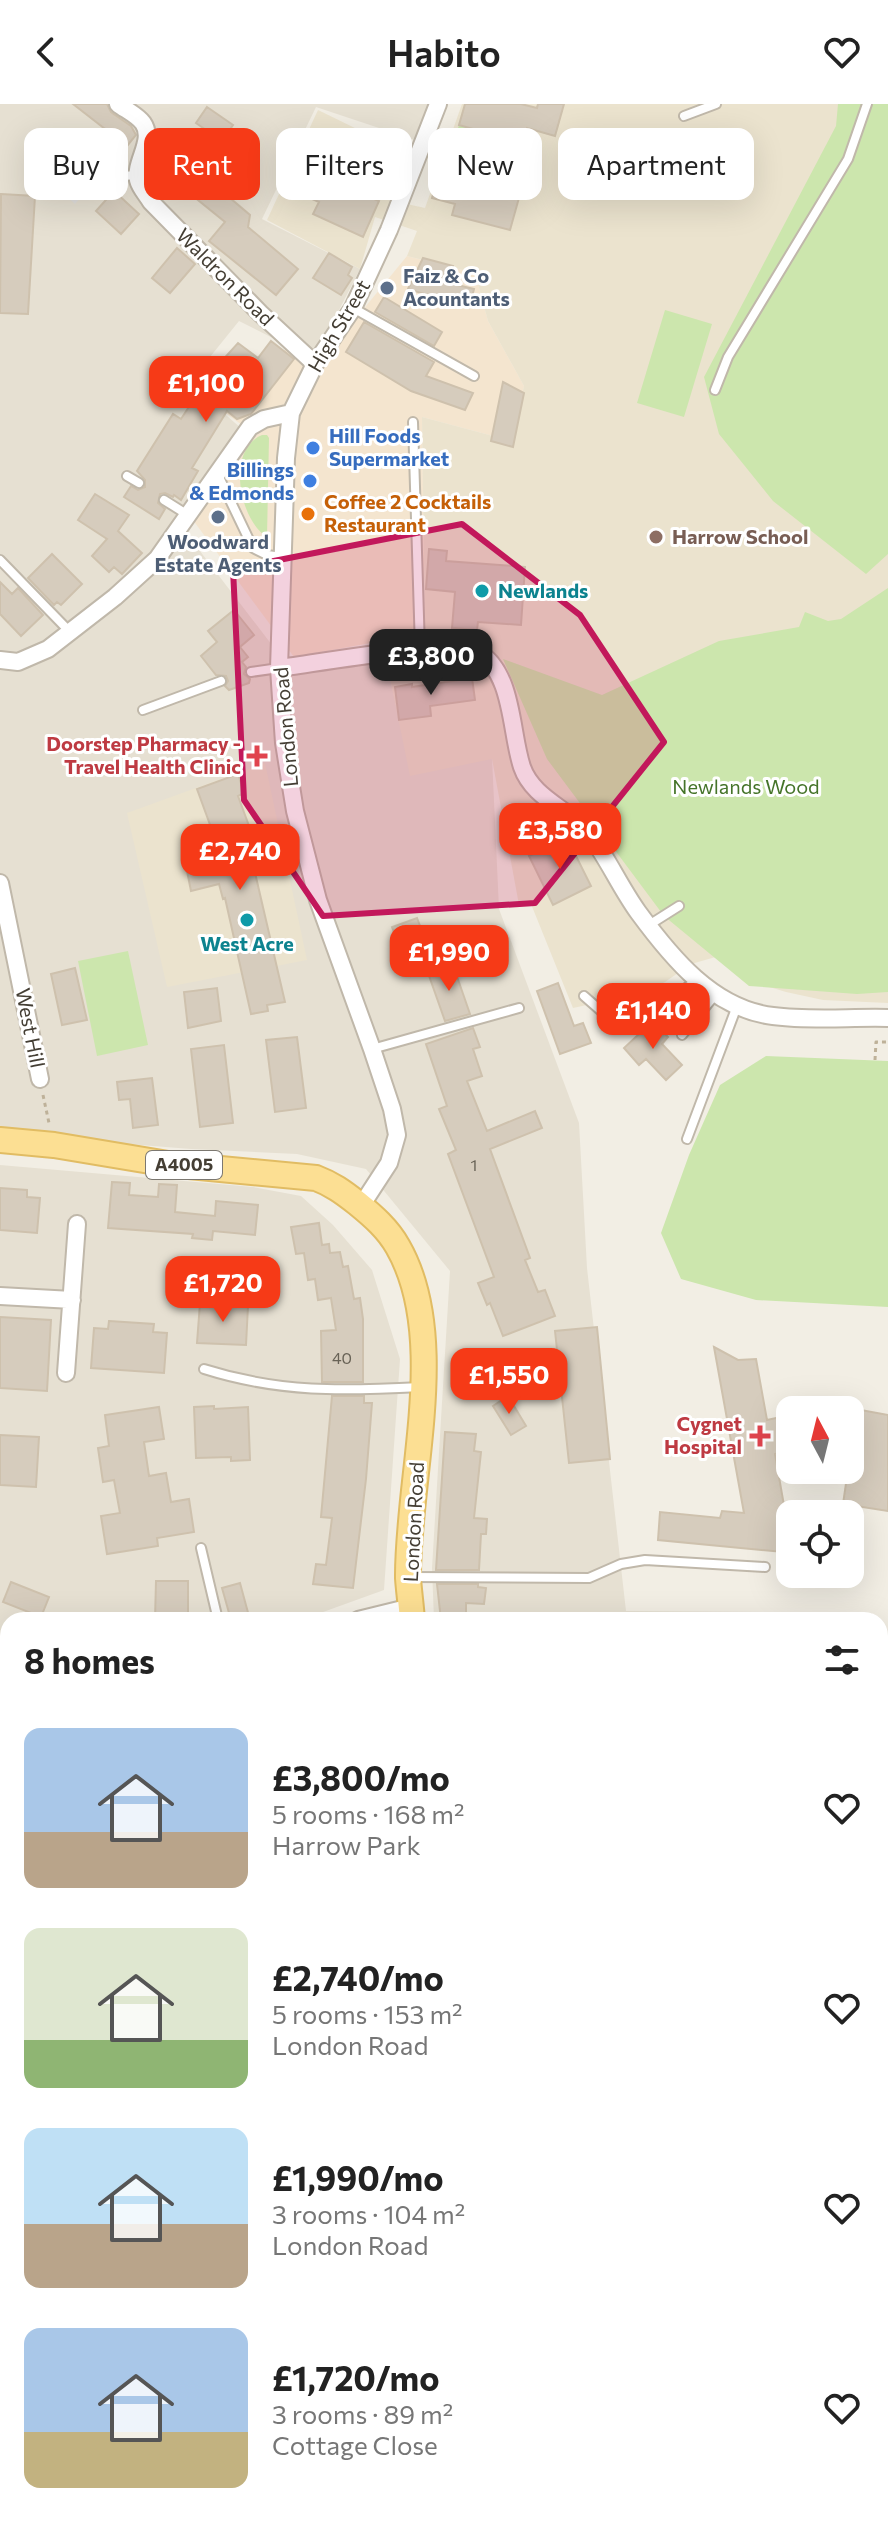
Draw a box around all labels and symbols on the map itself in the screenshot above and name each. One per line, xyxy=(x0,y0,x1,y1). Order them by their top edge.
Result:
street label: Waldron Road xyxy=(172,223,279,330)
place label: Faiz & Co Acountants xyxy=(403,263,510,310)
street label: High Street xyxy=(302,275,374,376)
marker: Faiz & Co Acountants xyxy=(378,279,396,297)
pin: £1,100 xyxy=(141,356,271,424)
place label: Hill Foods Supermarket xyxy=(329,423,449,470)
marker: Hill Foods Supermarket xyxy=(304,439,322,457)
place label: Billings & Edmonds xyxy=(189,457,294,504)
marker: Billings & Edmonds xyxy=(301,472,319,490)
place label: Coffee 2 Cocktails Restaurant xyxy=(324,489,491,536)
marker: Coffee 2 Cocktails Restaurant xyxy=(299,505,317,523)
marker: Woodward Estate Agents xyxy=(209,508,227,526)
place label: Harrow School xyxy=(672,524,808,548)
marker: Harrow School xyxy=(647,528,665,546)
place label: Woodward Estate Agents xyxy=(154,529,282,576)
place label: Newlands xyxy=(498,578,588,602)
marker: Newlands xyxy=(473,582,491,600)
pin: £3,800 xyxy=(366,629,496,697)
street label: London Road xyxy=(268,666,302,788)
place label: Doorstep Pharmacy - Travel Health Clinic xyxy=(46,731,241,778)
marker: Doorstep Pharmacy - Travel Health Clinic xyxy=(248,747,266,765)
park label: Newlands Wood xyxy=(672,774,820,798)
pin: £3,580 xyxy=(495,803,625,871)
pin: £2,740 xyxy=(175,824,305,892)
marker: West Acre xyxy=(238,911,256,929)
pin: £1,990 xyxy=(384,925,514,993)
place label: West Acre xyxy=(200,931,294,955)
pin: £1,140 xyxy=(588,983,718,1051)
street label: West Hill xyxy=(11,986,50,1070)
road number: A4005 xyxy=(146,1151,222,1179)
house number: 1 xyxy=(471,1155,477,1174)
pin: £1,720 xyxy=(158,1256,288,1324)
house number: 40 xyxy=(332,1348,352,1367)
pin: £1,550 xyxy=(444,1348,574,1416)
north arrow xyxy=(776,1396,864,1484)
place label: Cygnet Hospital xyxy=(664,1411,742,1458)
marker: Cygnet Hospital xyxy=(749,1425,771,1447)
street label: London Road xyxy=(398,1461,428,1583)

